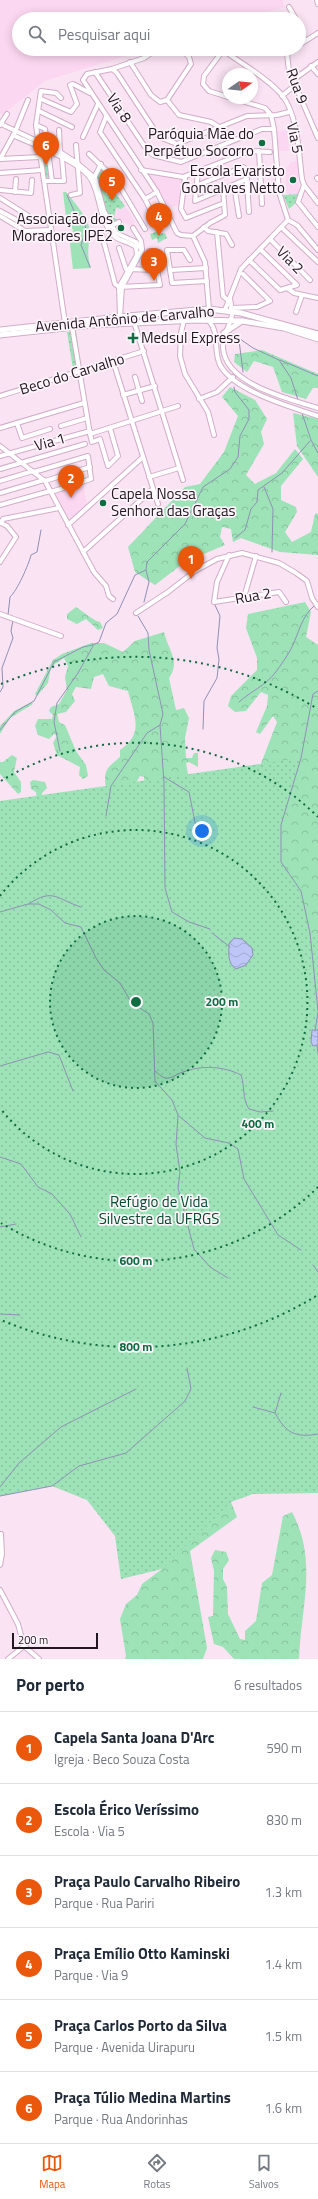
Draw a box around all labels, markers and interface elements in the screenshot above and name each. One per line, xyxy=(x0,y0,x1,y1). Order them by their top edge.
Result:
search box xyxy=(12,12,306,56)
icon: search xyxy=(26,23,48,45)
text: Pesquisar aqui xyxy=(58,23,150,46)
street label: Rua 9 xyxy=(280,65,314,107)
north arrow xyxy=(222,68,258,104)
street label: Via 8 xyxy=(101,88,138,127)
street label: Via 5 xyxy=(281,120,310,156)
place label: Paróquia Mãe do Perpétuo Socorro xyxy=(144,122,254,162)
pin: 6 xyxy=(33,132,59,165)
marker: Paróquia Mãe do Perpétuo Socorro xyxy=(257,138,267,148)
place label: Escola Evaristo Goncalves Netto xyxy=(181,159,285,199)
pin: 5 xyxy=(99,168,125,201)
marker: Escola Evaristo Goncalves Netto xyxy=(288,175,298,185)
pin: 4 xyxy=(146,203,172,236)
place label: Associação dos Moradores IPE2 xyxy=(12,207,113,247)
marker: Associação dos Moradores IPE2 xyxy=(116,223,126,233)
street label: Via 2 xyxy=(271,240,310,279)
pin: 3 xyxy=(141,248,167,281)
street label: Avenida Antônio de Carvalho xyxy=(34,299,216,338)
place label: Medsul Express xyxy=(141,326,240,349)
marker: Medsul Express xyxy=(128,333,138,343)
street label: Beco do Carvalho xyxy=(17,347,127,400)
street label: Via 1 xyxy=(32,426,68,457)
pin: 2 xyxy=(58,465,84,498)
place label: Capela Nossa Senhora das Graças xyxy=(111,482,235,522)
marker: Capela Nossa Senhora das Graças xyxy=(98,498,108,508)
pin: 1 xyxy=(178,546,204,579)
street label: Rua 2 xyxy=(233,581,273,610)
your location xyxy=(192,821,212,841)
text: 200 m xyxy=(206,992,238,1011)
centre of rings xyxy=(129,995,143,1009)
text: 400 m xyxy=(242,1114,274,1133)
park label: Refúgio de Vida Silvestre da UFRGS xyxy=(99,1190,219,1230)
text: 600 m xyxy=(120,1251,152,1270)
text: 800 m xyxy=(120,1337,152,1356)
scale bar xyxy=(12,1631,98,1650)
text: 200 m xyxy=(18,1632,48,1648)
text: Por perto xyxy=(16,1672,85,1698)
text: 6 resultados xyxy=(234,1675,302,1695)
text: Capela Santa Joana D'Arc xyxy=(54,1726,215,1749)
text: 1 xyxy=(25,1738,33,1758)
text: 590 m xyxy=(266,1738,302,1758)
text: Igreja · Beco Souza Costa xyxy=(54,1749,190,1769)
text: Escola Érico Veríssimo xyxy=(54,1798,199,1821)
text: 2 xyxy=(25,1810,33,1830)
text: 830 m xyxy=(266,1810,302,1830)
text: Escola · Via 5 xyxy=(54,1821,125,1841)
text: Praça Paulo Carvalho Ribeiro xyxy=(54,1870,240,1893)
text: 3 xyxy=(25,1882,33,1902)
text: 1.3 km xyxy=(265,1882,302,1902)
text: Parque · Rua Pariri xyxy=(54,1893,154,1913)
text: Praça Emílio Otto Kaminski xyxy=(54,1942,230,1965)
text: 4 xyxy=(25,1954,33,1974)
text: 1.4 km xyxy=(265,1954,302,1974)
text: Parque · Via 9 xyxy=(54,1965,128,1985)
text: Praça Carlos Porto da Silva xyxy=(54,2014,227,2037)
text: 5 xyxy=(25,2026,33,2046)
text: 1.5 km xyxy=(265,2026,302,2046)
text: Parque · Avenida Uirapuru xyxy=(54,2037,195,2057)
text: Praça Túlio Medina Martins xyxy=(54,2086,231,2109)
text: 6 xyxy=(25,2098,33,2118)
text: 1.6 km xyxy=(265,2098,302,2118)
text: Parque · Rua Andorinhas xyxy=(54,2109,188,2129)
tab: Mapa xyxy=(39,2152,65,2192)
tab: Rotas xyxy=(143,2152,170,2192)
tab: Salvos xyxy=(249,2152,279,2192)

